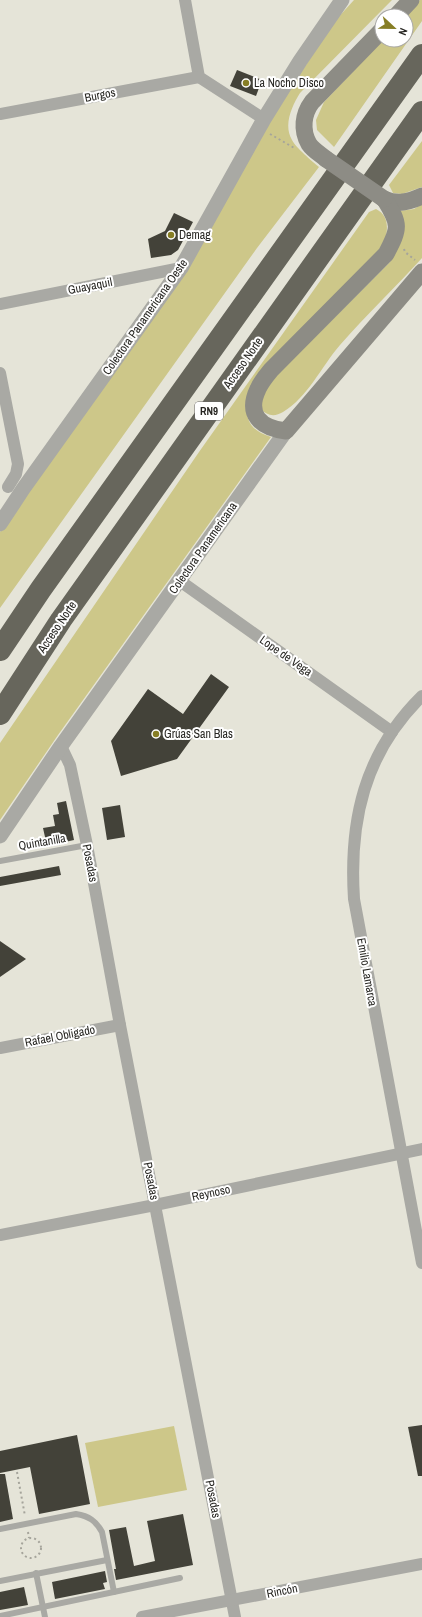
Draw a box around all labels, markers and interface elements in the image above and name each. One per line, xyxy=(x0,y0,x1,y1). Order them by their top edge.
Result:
north arrow xyxy=(374,8,414,48)
text: N xyxy=(396,26,411,37)
place label: La Nocho Disco xyxy=(254,75,324,91)
marker: La Nocho Disco xyxy=(241,78,251,88)
street label: Burgos xyxy=(83,84,117,106)
place label: Demag xyxy=(179,227,211,243)
marker: Demag xyxy=(166,230,176,240)
street label: Colectora Panamericana Oeste xyxy=(99,256,191,378)
street label: Guayaquil xyxy=(66,274,114,298)
street label: Acceso Norte xyxy=(219,334,266,393)
road number: RN9 xyxy=(195,402,223,420)
street label: Colectora Panamericana xyxy=(165,498,241,597)
street label: Acceso Norte xyxy=(33,598,80,657)
street label: Lope de Vega xyxy=(257,632,316,680)
place label: Grúas San Blas xyxy=(164,726,233,742)
marker: Grúas San Blas xyxy=(151,729,161,739)
street label: Quintanilla xyxy=(17,830,67,854)
street label: Posadas xyxy=(78,843,102,883)
street label: Emilio Lamarca xyxy=(353,937,381,1008)
street label: Rafael Obligado xyxy=(24,1021,96,1051)
street label: Posadas xyxy=(139,1161,163,1201)
street label: Reynoso xyxy=(190,1181,232,1205)
street label: Posadas xyxy=(201,1479,225,1519)
street label: Rincón xyxy=(265,1580,299,1602)

